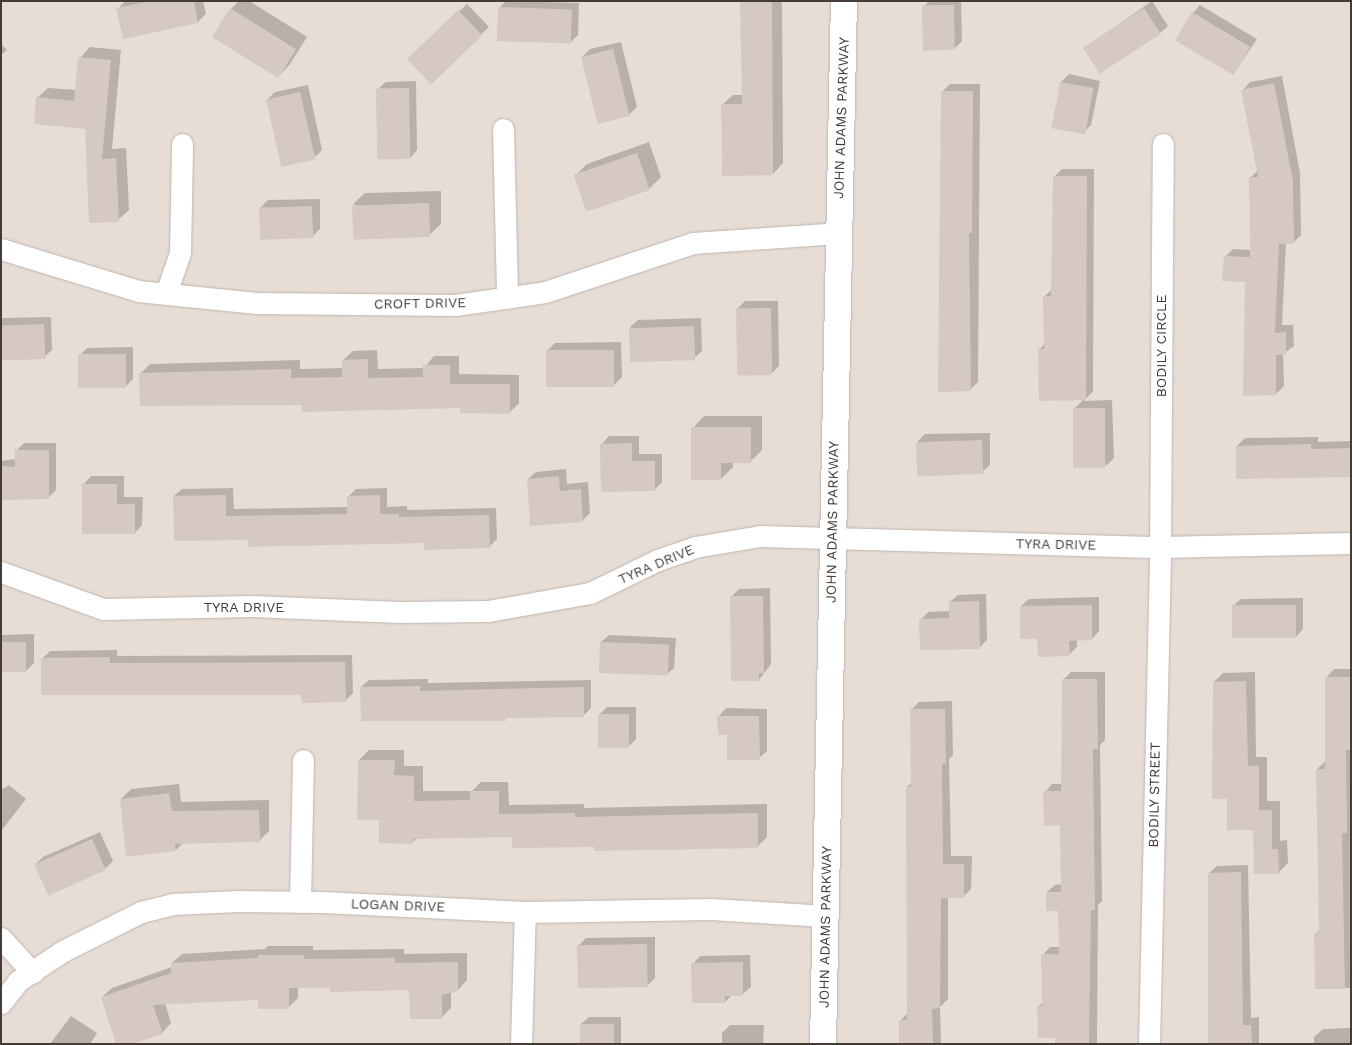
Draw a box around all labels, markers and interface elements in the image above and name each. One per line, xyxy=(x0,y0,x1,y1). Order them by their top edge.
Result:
street label: JOHN ADAMS PARKWAY xyxy=(830,36,852,200)
street label: CROFT DRIVE xyxy=(374,294,466,312)
street label: BODILY CIRCLE xyxy=(1153,294,1169,398)
street label: JOHN ADAMS PARKWAY xyxy=(822,441,842,603)
street label: TYRA DRIVE xyxy=(1015,535,1097,553)
street label: TYRA DRIVE xyxy=(615,540,697,588)
street label: TYRA DRIVE xyxy=(203,599,285,615)
street label: BODILY STREET xyxy=(1145,742,1163,848)
street label: JOHN ADAMS PARKWAY xyxy=(815,846,835,1008)
street label: LOGAN DRIVE xyxy=(350,895,446,915)

